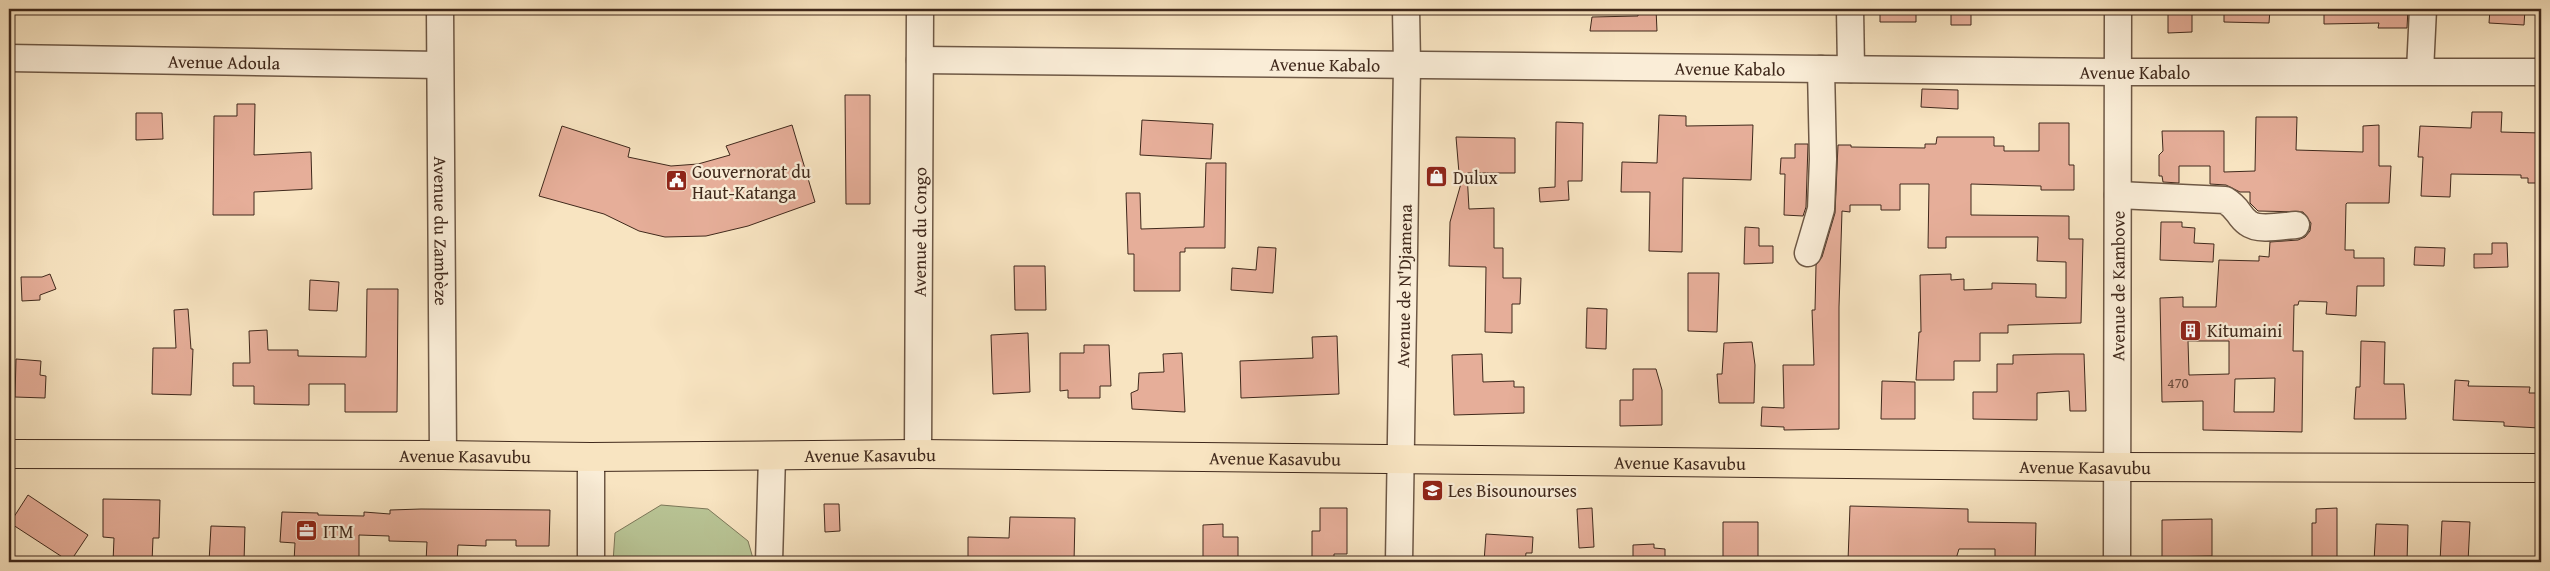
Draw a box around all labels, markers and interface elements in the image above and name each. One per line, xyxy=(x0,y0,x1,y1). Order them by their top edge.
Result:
street label: Avenue Adoula xyxy=(168,47,281,76)
street label: Avenue Kabalo xyxy=(1270,50,1380,78)
street label: Avenue Kabalo xyxy=(1675,54,1785,82)
street label: Avenue Kabalo xyxy=(2080,58,2190,86)
street label: Avenue du Zambèze xyxy=(427,156,455,306)
place label: Gouvernorat du Haut-Katanga xyxy=(692,158,811,206)
place label: Dulux xyxy=(1453,164,1498,191)
shop icon: Dulux xyxy=(1425,165,1449,189)
street label: Avenue du Congo xyxy=(905,167,933,297)
public building icon: Gouvernorat du Haut-Katanga xyxy=(664,169,688,193)
street label: Avenue de N'Djamena xyxy=(1389,203,1418,368)
street label: Avenue de Kambove xyxy=(2104,211,2131,361)
place label: Kitumaini xyxy=(2207,317,2282,344)
building icon: Kitumaini xyxy=(2179,318,2203,342)
house number: 470 xyxy=(2167,372,2189,393)
street label: Avenue Kasavubu xyxy=(804,440,936,469)
street label: Avenue Kasavubu xyxy=(399,441,531,470)
street label: Avenue Kasavubu xyxy=(1209,444,1341,472)
street label: Avenue Kasavubu xyxy=(1614,448,1746,476)
street label: Avenue Kasavubu xyxy=(2019,452,2151,481)
place label: Les Bisounourses xyxy=(1448,477,1577,504)
school or university icon: Les Bisounourses xyxy=(1420,478,1444,502)
place label: ITM xyxy=(323,518,354,545)
office icon: ITM xyxy=(295,519,319,543)

